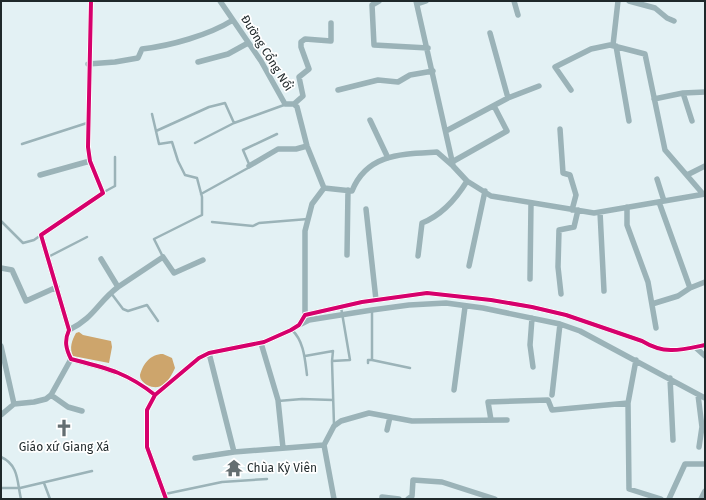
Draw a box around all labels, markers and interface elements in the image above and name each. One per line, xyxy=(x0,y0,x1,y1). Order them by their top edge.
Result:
street label: Đường Cổng Nổi xyxy=(238,11,298,94)
church icon: Giáo xứ Giang Xá xyxy=(54,418,74,438)
place label: Giáo xứ Giang Xá xyxy=(19,440,109,454)
temple icon: Chùa Kỳ Viên xyxy=(224,458,244,478)
place label: Chùa Kỳ Viên xyxy=(247,461,317,475)

